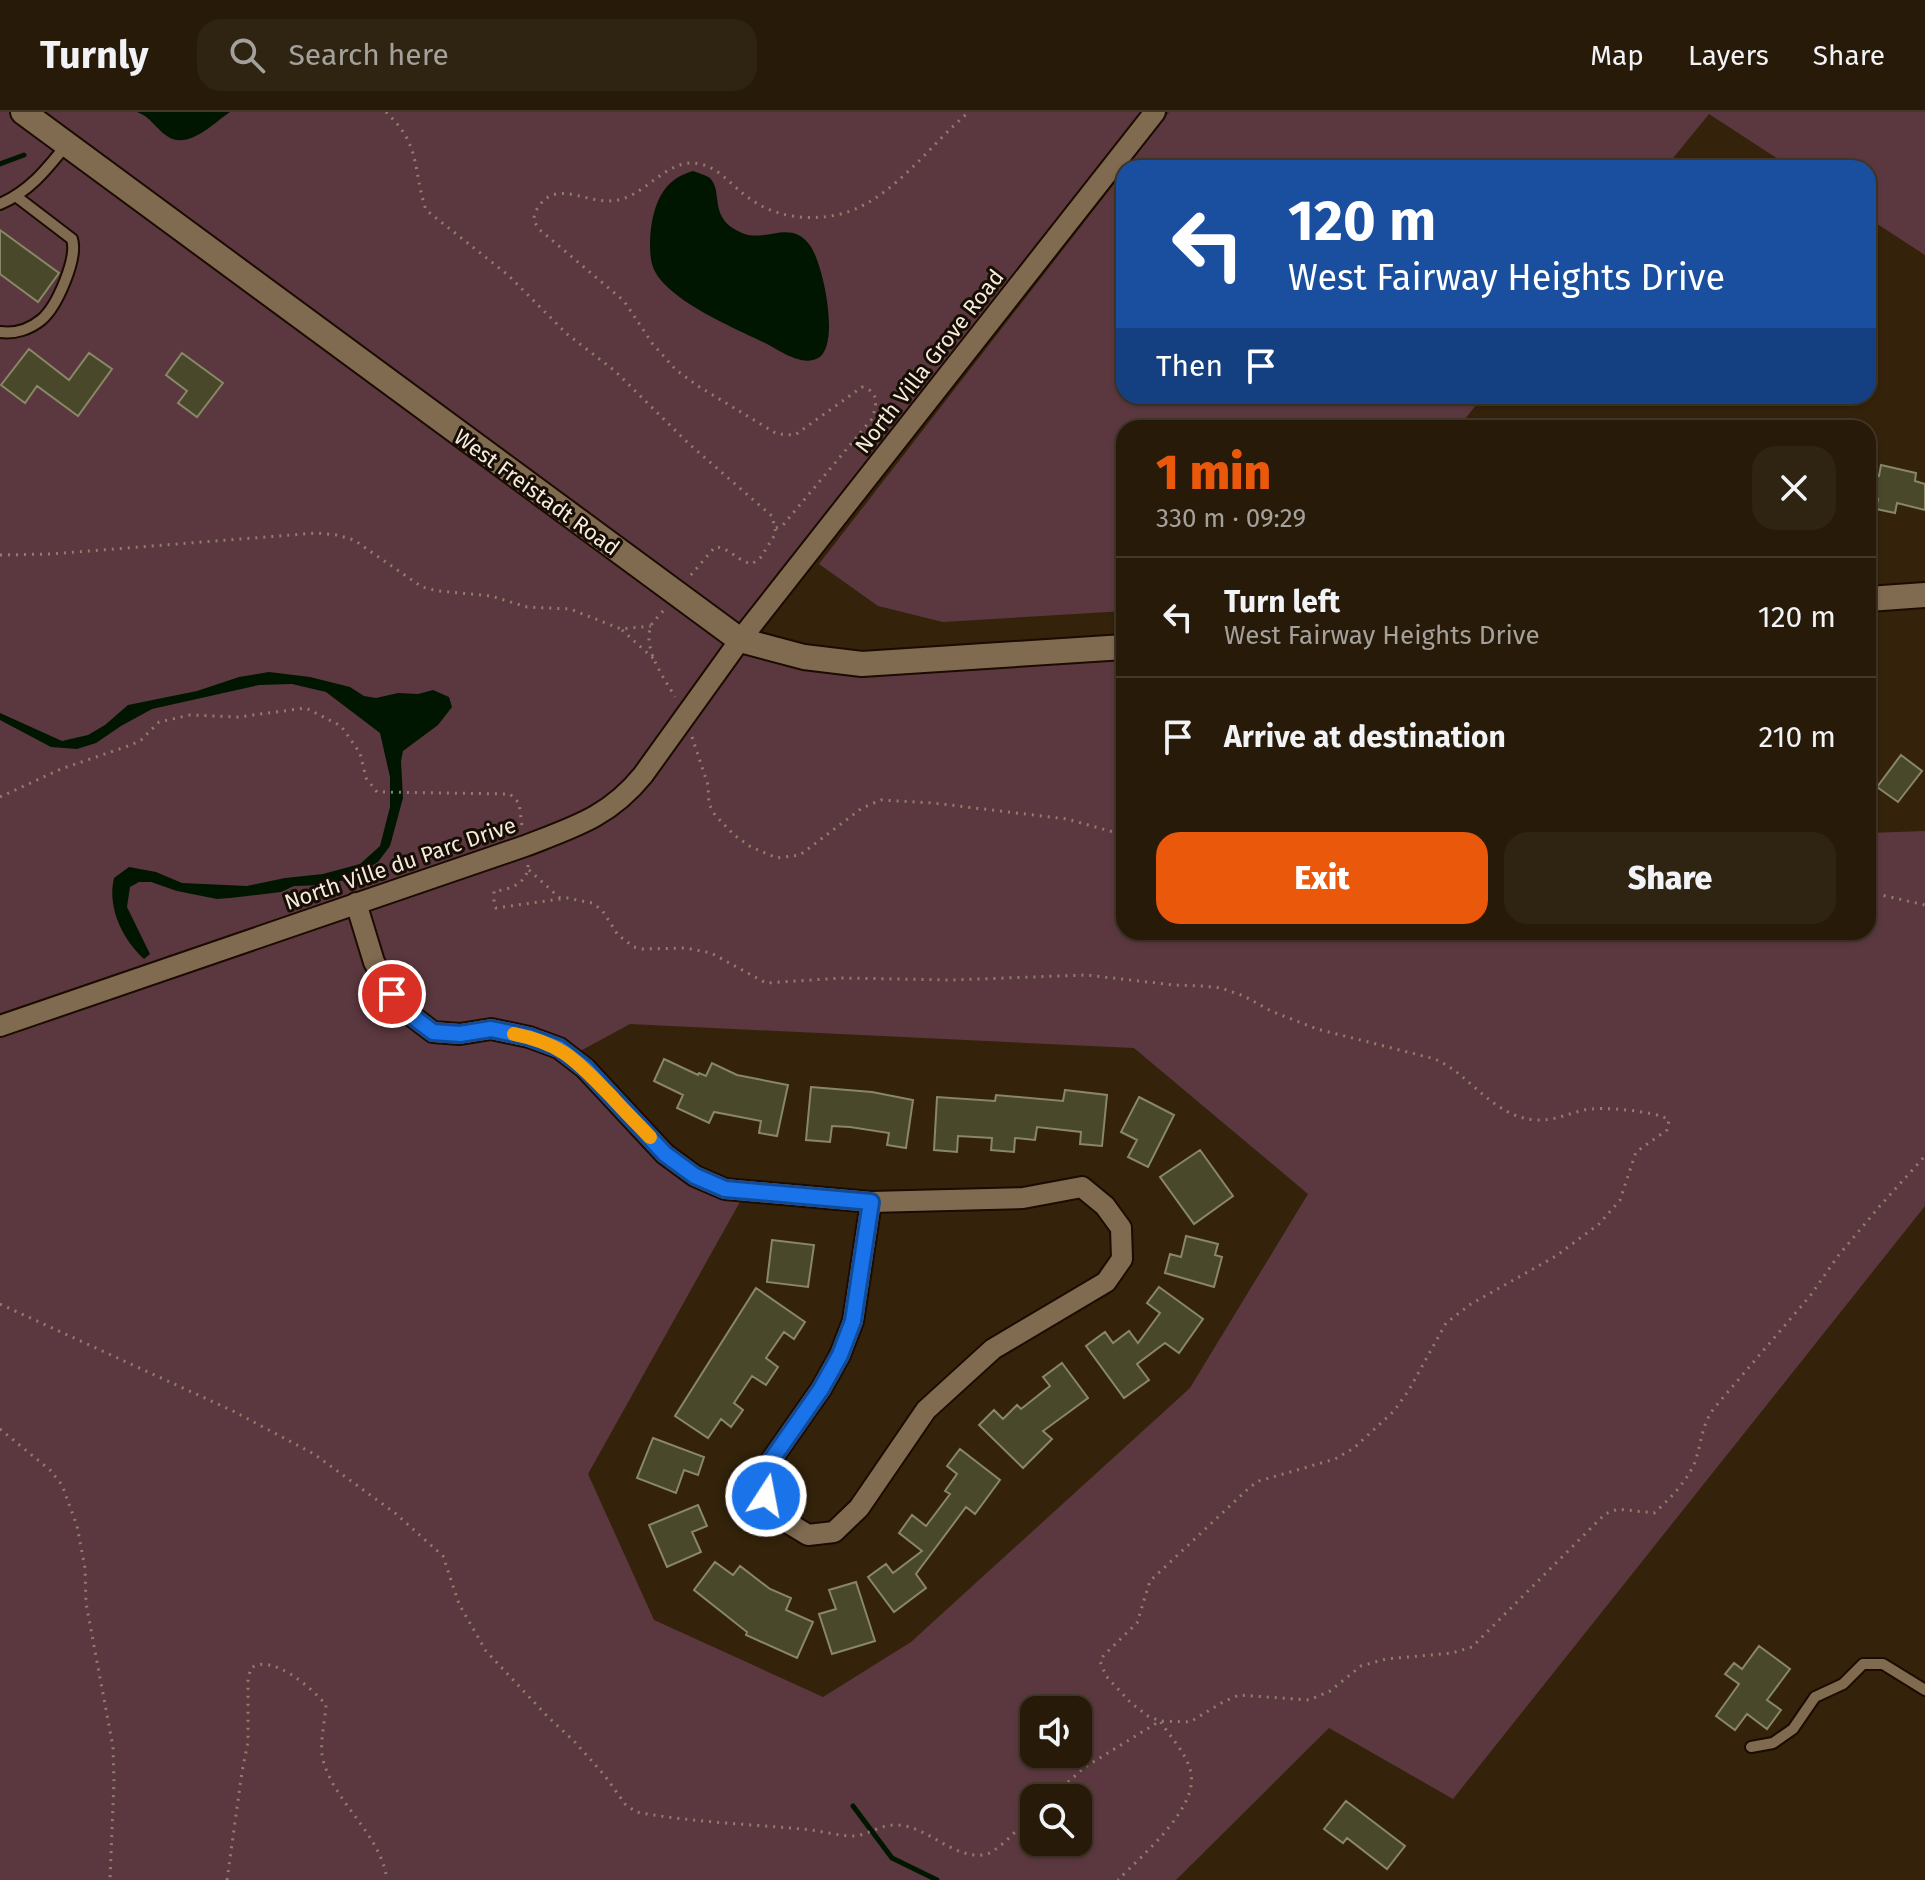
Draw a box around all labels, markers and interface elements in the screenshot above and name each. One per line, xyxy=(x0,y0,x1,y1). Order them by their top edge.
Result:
search box xyxy=(197,19,757,91)
text: Turnly xyxy=(40,32,149,78)
icon: search xyxy=(225,33,269,77)
text: Search here xyxy=(289,37,449,73)
text: Map xyxy=(1590,39,1644,72)
text: Layers xyxy=(1688,39,1769,72)
text: Share xyxy=(1813,39,1885,72)
text: 120 m xyxy=(1288,188,1436,255)
icon: left xyxy=(1156,192,1260,296)
text: West Fairway Heights Drive xyxy=(1288,256,1725,300)
street label: North Villa Grove Road xyxy=(849,264,1010,459)
icon: arrive xyxy=(1239,344,1283,388)
text: Then xyxy=(1156,348,1223,384)
street label: West Freistadt Road xyxy=(449,423,625,561)
text: 1 min xyxy=(1156,444,1271,502)
button: close xyxy=(1752,446,1836,530)
text: 330 m · 09:29 xyxy=(1156,503,1306,534)
text: Turn left xyxy=(1224,584,1340,620)
icon: left xyxy=(1156,595,1200,639)
text: 120 m xyxy=(1758,599,1836,635)
text: West Fairway Heights Drive xyxy=(1224,620,1540,651)
icon: arrive xyxy=(1156,715,1200,759)
text: Arrive at destination xyxy=(1224,719,1506,755)
text: 210 m xyxy=(1759,719,1836,755)
street label: North Ville du Parc Drive xyxy=(281,811,520,916)
button: Exit xyxy=(1156,832,1488,924)
button: Share xyxy=(1504,832,1836,924)
pin xyxy=(358,960,426,1028)
icon: arrive xyxy=(370,972,414,1016)
position arrow xyxy=(724,1454,808,1538)
map controls xyxy=(1020,1696,1092,1856)
button: sound xyxy=(1020,1696,1092,1768)
button: search xyxy=(1020,1784,1092,1856)

